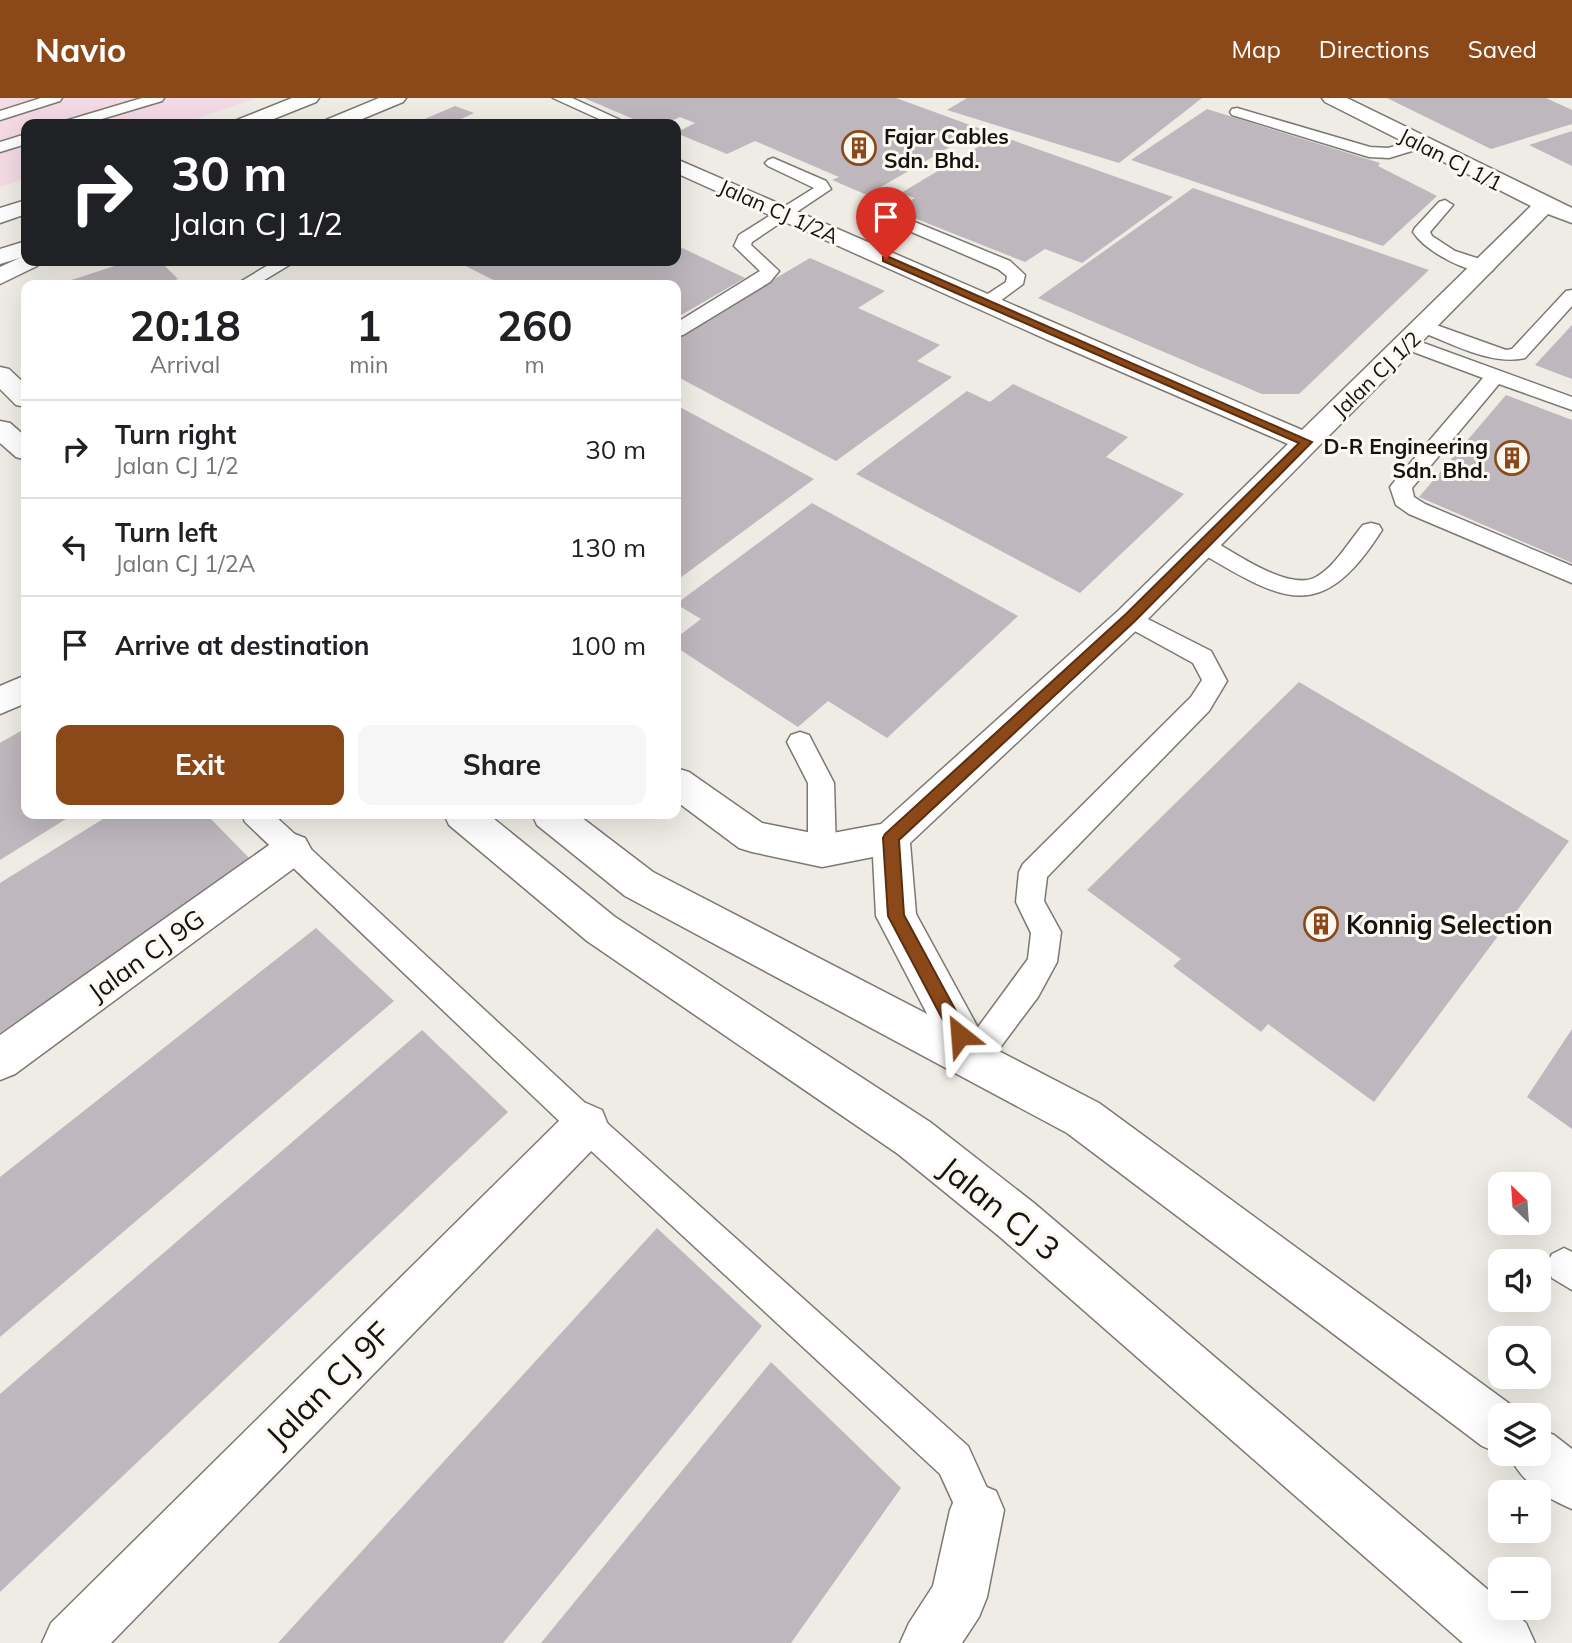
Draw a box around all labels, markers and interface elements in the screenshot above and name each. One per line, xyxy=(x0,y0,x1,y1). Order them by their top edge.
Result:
text: Navio xyxy=(35,29,126,70)
text: Map xyxy=(1231,34,1281,64)
text: Directions xyxy=(1319,34,1430,64)
text: Saved xyxy=(1468,34,1537,64)
street label: Jalan CJ 1/1 xyxy=(1395,122,1507,196)
place label: Fajar Cables Sdn. Bhd. xyxy=(884,123,1009,173)
building icon: Fajar Cables Sdn. Bhd. xyxy=(840,129,878,167)
text: 30 m xyxy=(171,142,287,203)
icon: right xyxy=(56,147,147,238)
street label: Jalan CJ 1/2A xyxy=(715,173,843,249)
pin xyxy=(856,187,916,259)
icon: arrive xyxy=(867,198,905,236)
text: Jalan CJ 1/2 xyxy=(171,203,343,243)
text: 20:18 xyxy=(130,299,241,352)
text: 1 xyxy=(356,299,381,352)
text: 260 xyxy=(497,299,572,352)
street label: Jalan CJ 1/2 xyxy=(1326,325,1426,423)
text: Arrival xyxy=(150,350,220,379)
text: min xyxy=(349,350,388,379)
text: m xyxy=(525,350,545,379)
text: Turn right xyxy=(115,418,236,451)
icon: right xyxy=(56,430,94,468)
text: 30 m xyxy=(585,433,646,466)
place label: D-R Engineering Sdn. Bhd. xyxy=(1323,433,1488,483)
building icon: D-R Engineering Sdn. Bhd. xyxy=(1493,439,1531,477)
text: Jalan CJ 1/2 xyxy=(115,451,238,480)
text: Turn left xyxy=(115,516,217,549)
icon: left xyxy=(56,528,94,566)
text: 130 m xyxy=(570,531,646,564)
text: Jalan CJ 1/2A xyxy=(115,549,255,578)
icon: arrive xyxy=(56,626,94,664)
text: Arrive at destination xyxy=(115,629,370,662)
text: 100 m xyxy=(570,629,646,662)
button: Exit xyxy=(56,725,344,805)
button: Share xyxy=(358,725,646,805)
street label: Jalan CJ 9G xyxy=(81,902,211,1008)
building icon: Konnig Selection xyxy=(1302,905,1340,943)
place label: Konnig Selection xyxy=(1346,908,1553,941)
position arrow xyxy=(923,998,997,1072)
street label: Jalan CJ 3 xyxy=(932,1147,1068,1269)
north arrow xyxy=(1488,1172,1550,1236)
map controls xyxy=(1488,1172,1551,1620)
button: sound xyxy=(1488,1249,1551,1312)
street label: Jalan CJ 9F xyxy=(257,1313,399,1455)
button: search xyxy=(1488,1326,1551,1389)
button: layers xyxy=(1488,1403,1551,1466)
button: + xyxy=(1488,1480,1551,1543)
button: − xyxy=(1488,1557,1551,1620)

